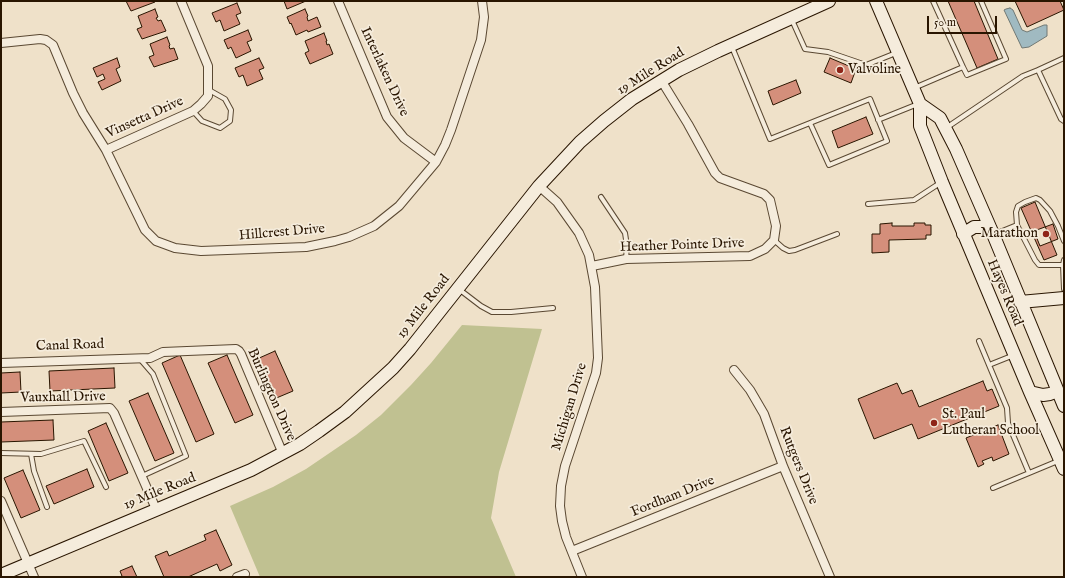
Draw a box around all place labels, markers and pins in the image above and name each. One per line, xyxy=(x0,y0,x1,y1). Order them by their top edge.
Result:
place label: Valvoline xyxy=(848,62,901,78)
marker: Valvoline xyxy=(835,65,845,75)
place label: Marathon xyxy=(980,226,1038,242)
marker: Marathon xyxy=(1041,229,1051,239)
place label: St. Paul Lutheran School xyxy=(942,407,1039,440)
marker: St. Paul Lutheran School xyxy=(929,418,939,428)

